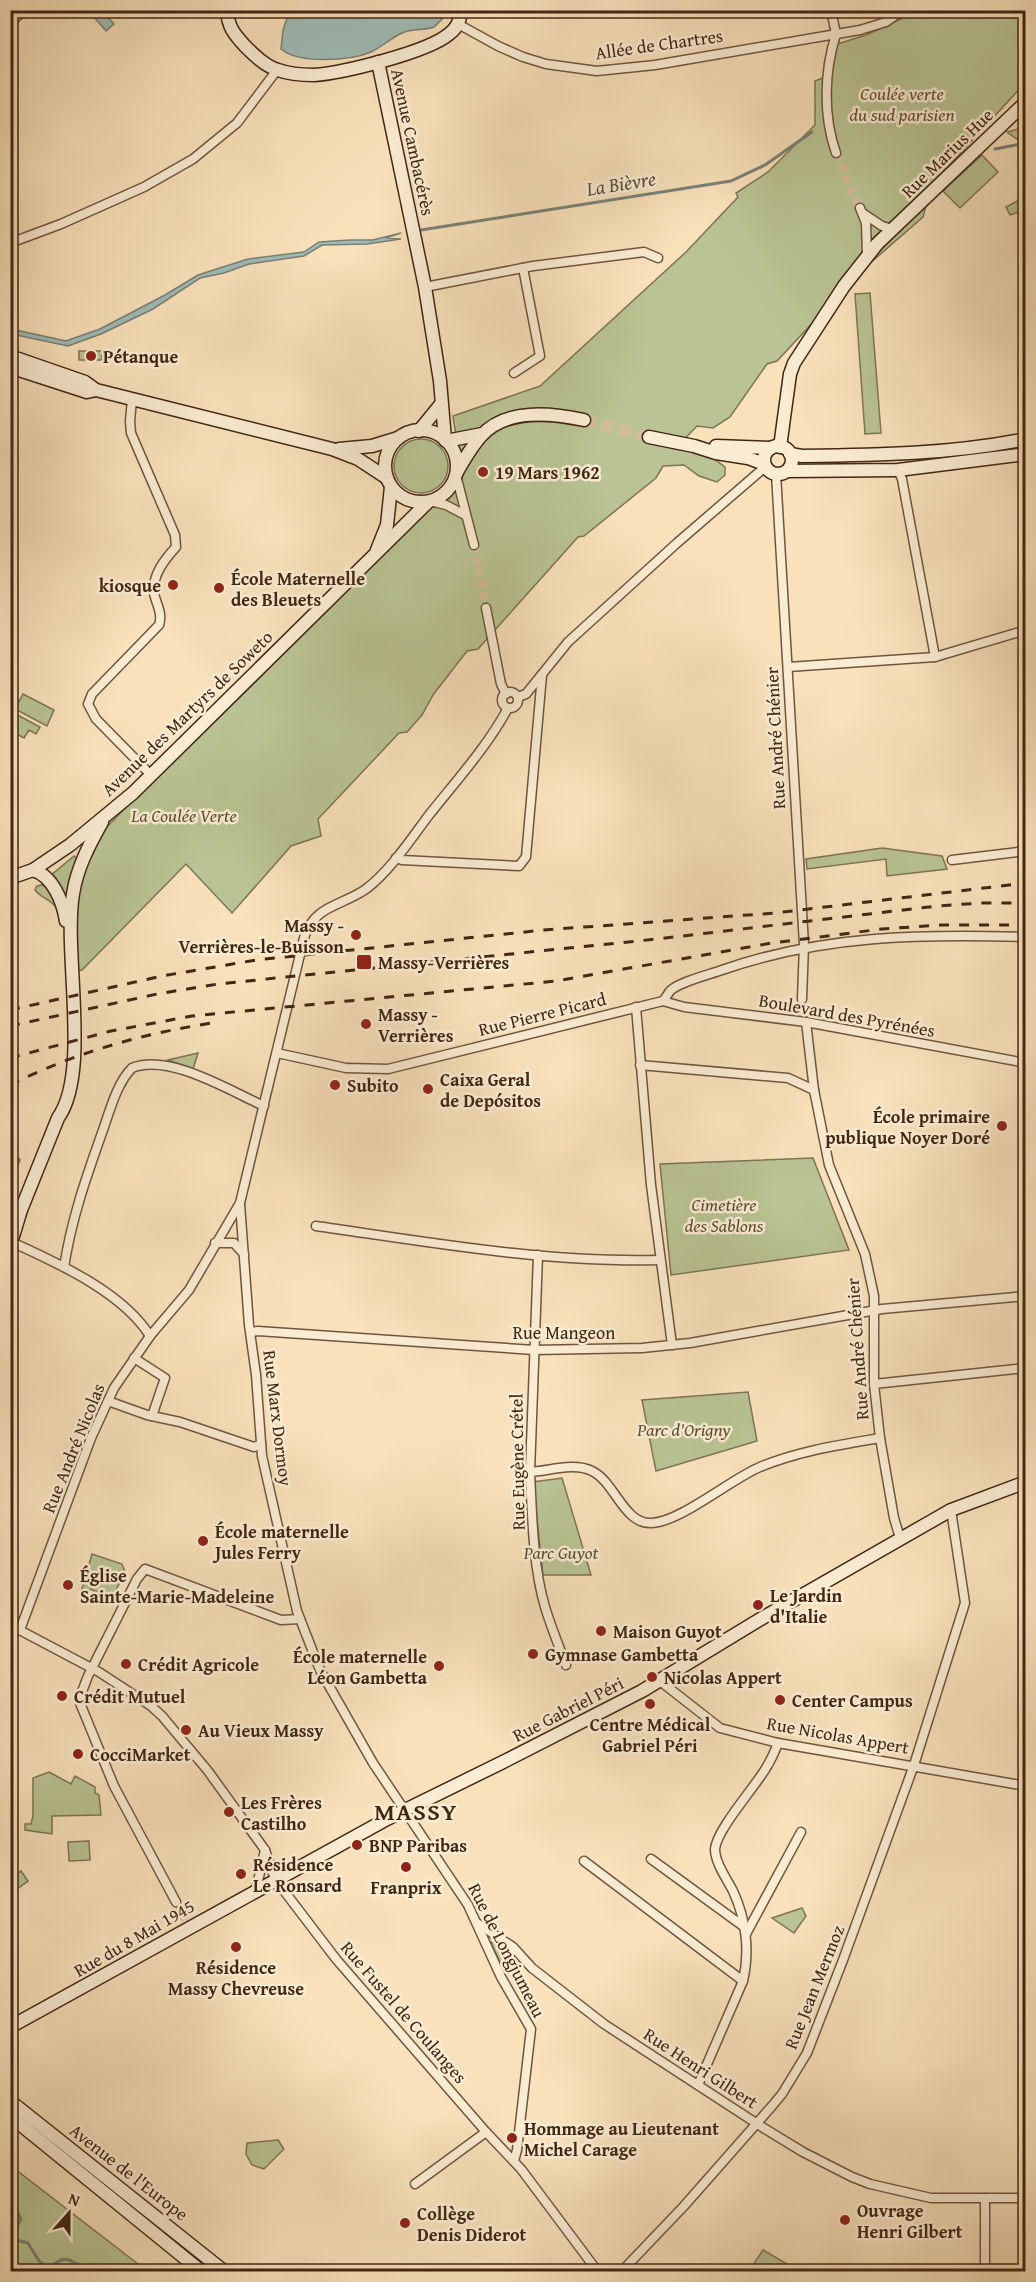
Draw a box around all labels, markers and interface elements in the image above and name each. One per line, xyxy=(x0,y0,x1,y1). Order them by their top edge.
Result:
street label: Allée de Chartres xyxy=(593,22,725,66)
street label: Avenue Cambacérès xyxy=(384,66,442,218)
park label: Coulée verte du sud parisien xyxy=(849,80,955,128)
street label: Rue Marius Hue xyxy=(895,102,999,204)
water label: La Bièvre xyxy=(583,163,658,203)
place label: Pétanque xyxy=(103,343,178,370)
marker: Pétanque xyxy=(84,349,98,363)
place label: 19 Mars 1962 xyxy=(495,459,600,486)
marker: 19 Mars 1962 xyxy=(476,465,490,479)
place label: École Maternelle des Bleuets xyxy=(231,565,365,613)
place label: kiosque xyxy=(99,572,161,599)
marker: kiosque xyxy=(166,578,180,592)
marker: École Maternelle des Bleuets xyxy=(212,581,226,595)
street label: Avenue des Martyrs de Soweto xyxy=(95,624,279,802)
street label: Rue André Chénier xyxy=(758,666,792,810)
park label: La Coulée Verte xyxy=(130,802,237,829)
place label: Massy - Verrières-le-Buisson xyxy=(178,912,344,960)
marker: Massy - Verrières-le-Buisson xyxy=(349,928,363,942)
place label: Massy-Verrières xyxy=(378,949,510,976)
marker: Massy-Verrières xyxy=(355,953,373,971)
street label: Rue Pierre Picard xyxy=(475,985,609,1043)
street label: Boulevard des Pyrénées xyxy=(757,986,937,1044)
place label: Massy - Verrières xyxy=(378,1001,454,1049)
marker: Massy - Verrières xyxy=(359,1017,373,1031)
place label: Caixa Geral de Depósitos xyxy=(440,1066,541,1114)
place label: Subito xyxy=(347,1072,399,1099)
marker: Subito xyxy=(328,1078,342,1092)
marker: Caixa Geral de Depósitos xyxy=(421,1082,435,1096)
place label: École primaire publique Noyer Doré xyxy=(825,1103,990,1151)
marker: École primaire publique Noyer Doré xyxy=(995,1119,1009,1133)
park label: Cimetière des Sablons xyxy=(685,1191,764,1239)
street label: Rue André Chénier xyxy=(839,1276,875,1421)
street label: Rue Mangeon xyxy=(513,1319,615,1346)
street label: Rue Marx Dormoy xyxy=(256,1349,300,1488)
street label: Rue André Nicolas xyxy=(35,1379,111,1517)
street label: Rue Eugène Crétel xyxy=(502,1393,532,1531)
park label: Parc d'Origny xyxy=(636,1416,731,1443)
place label: École maternelle Jules Ferry xyxy=(212,1518,349,1566)
marker: École maternelle Jules Ferry xyxy=(196,1534,210,1548)
park label: Parc Guyot xyxy=(523,1539,599,1566)
place label: Église Sainte-Marie-Madeleine xyxy=(80,1562,274,1610)
marker: Église Sainte-Marie-Madeleine xyxy=(61,1578,75,1592)
place label: Le Jardin d'Italie xyxy=(770,1582,843,1630)
marker: Le Jardin d'Italie xyxy=(751,1598,765,1612)
place label: Maison Guyot xyxy=(613,1618,722,1645)
marker: Maison Guyot xyxy=(594,1624,608,1638)
place label: Gymnase Gambetta xyxy=(545,1641,699,1668)
place label: École maternelle Léon Gambetta xyxy=(293,1643,428,1691)
marker: Gymnase Gambetta xyxy=(526,1647,540,1661)
place label: Crédit Agricole xyxy=(138,1651,259,1678)
marker: Crédit Agricole xyxy=(119,1657,133,1671)
marker: École maternelle Léon Gambetta xyxy=(432,1659,446,1673)
place label: Nicolas Appert xyxy=(664,1664,782,1691)
street label: Rue Gabriel Péri xyxy=(508,1669,628,1749)
marker: Nicolas Appert xyxy=(645,1670,659,1684)
place label: Crédit Mutuel xyxy=(74,1683,186,1710)
place label: Center Campus xyxy=(792,1687,913,1714)
marker: Crédit Mutuel xyxy=(55,1689,69,1703)
marker: Center Campus xyxy=(773,1693,787,1707)
marker: Centre Médical Gabriel Péri xyxy=(643,1697,657,1711)
street label: Rue Nicolas Appert xyxy=(765,1709,912,1761)
place label: Centre Médical Gabriel Péri xyxy=(590,1711,711,1759)
place label: Au Vieux Massy xyxy=(198,1717,324,1744)
marker: Au Vieux Massy xyxy=(179,1723,193,1737)
place label: CocciMarket xyxy=(90,1741,191,1768)
marker: CocciMarket xyxy=(71,1747,85,1761)
place label: Les Frères Castilho xyxy=(241,1789,322,1837)
district label: MASSY xyxy=(374,1794,458,1829)
marker: Les Frères Castilho xyxy=(222,1805,236,1819)
place label: BNP Paribas xyxy=(369,1832,467,1859)
marker: BNP Paribas xyxy=(350,1838,364,1852)
place label: Résidence Le Ronsard xyxy=(253,1851,343,1899)
marker: Franprix xyxy=(399,1860,413,1874)
marker: Résidence Le Ronsard xyxy=(234,1867,248,1881)
place label: Franprix xyxy=(371,1874,442,1901)
street label: Rue de Longjumeau xyxy=(461,1878,553,2022)
street label: Rue du 8 Mai 1945 xyxy=(69,1892,199,1984)
street label: Rue Jean Mermoz xyxy=(777,1921,851,2053)
street label: Rue Fustel de Coulanges xyxy=(334,1935,474,2089)
marker: Résidence Massy Chevreuse xyxy=(229,1940,243,1954)
place label: Résidence Massy Chevreuse xyxy=(168,1954,304,2002)
street label: Rue Henri Gilbert xyxy=(638,2021,764,2116)
place label: Hommage au Lieutenant Michel Carage xyxy=(524,2115,719,2163)
street label: Avenue de l'Europe xyxy=(64,2117,194,2227)
marker: Hommage au Lieutenant Michel Carage xyxy=(505,2131,519,2145)
north arrow xyxy=(39,2183,99,2243)
text: N xyxy=(65,2186,84,2212)
place label: Ouvrage Henri Gilbert xyxy=(857,2197,963,2245)
place label: Collège Denis Diderot xyxy=(417,2200,527,2248)
marker: Ouvrage Henri Gilbert xyxy=(838,2213,852,2227)
marker: Collège Denis Diderot xyxy=(398,2216,412,2230)

